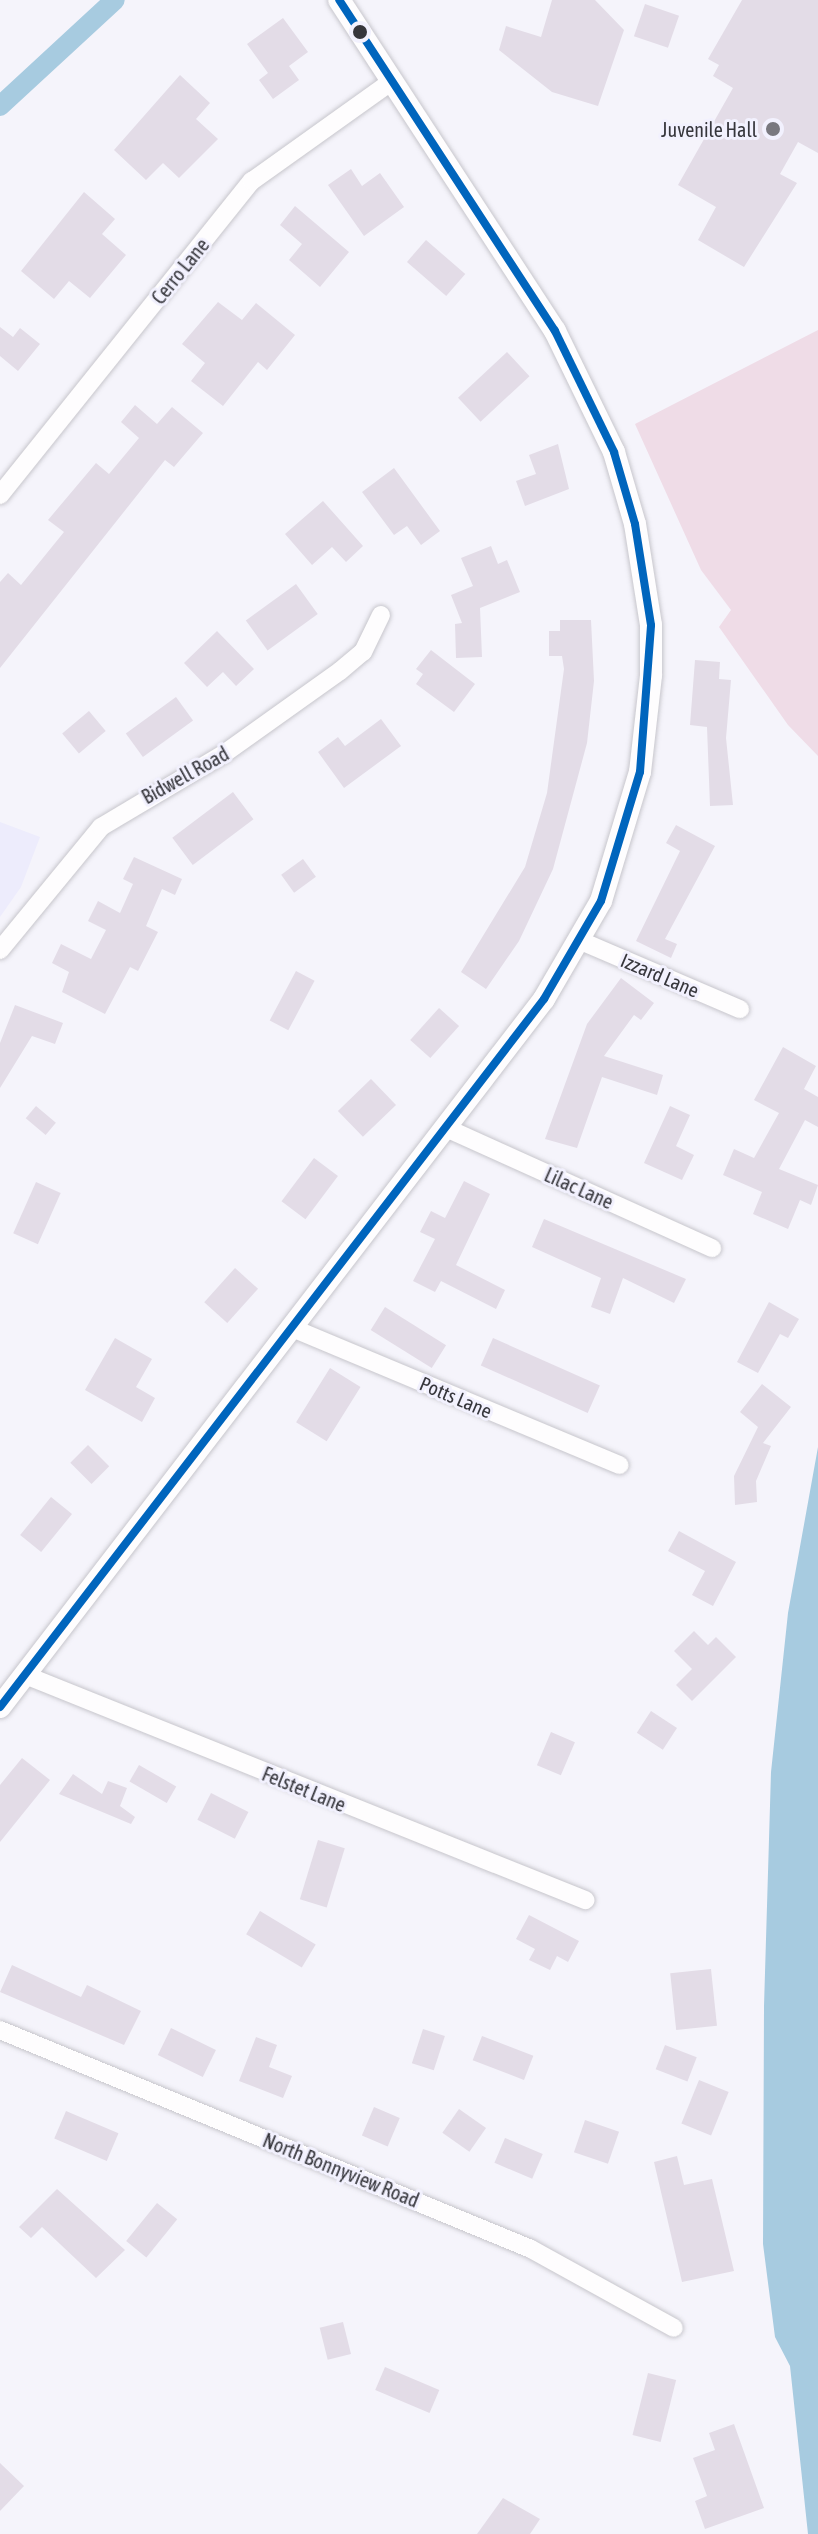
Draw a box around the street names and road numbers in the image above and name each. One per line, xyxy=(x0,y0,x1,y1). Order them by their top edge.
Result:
street label: Cerro Lane xyxy=(146,233,214,309)
street label: Bidwell Road xyxy=(137,741,233,809)
street label: Izzard Lane xyxy=(617,948,703,1002)
street label: Lilac Lane xyxy=(541,1162,617,1214)
street label: Potts Lane xyxy=(416,1371,496,1423)
street label: Felstet Lane xyxy=(259,1761,349,1817)
street label: North Bonnyview Road xyxy=(259,2128,423,2212)

